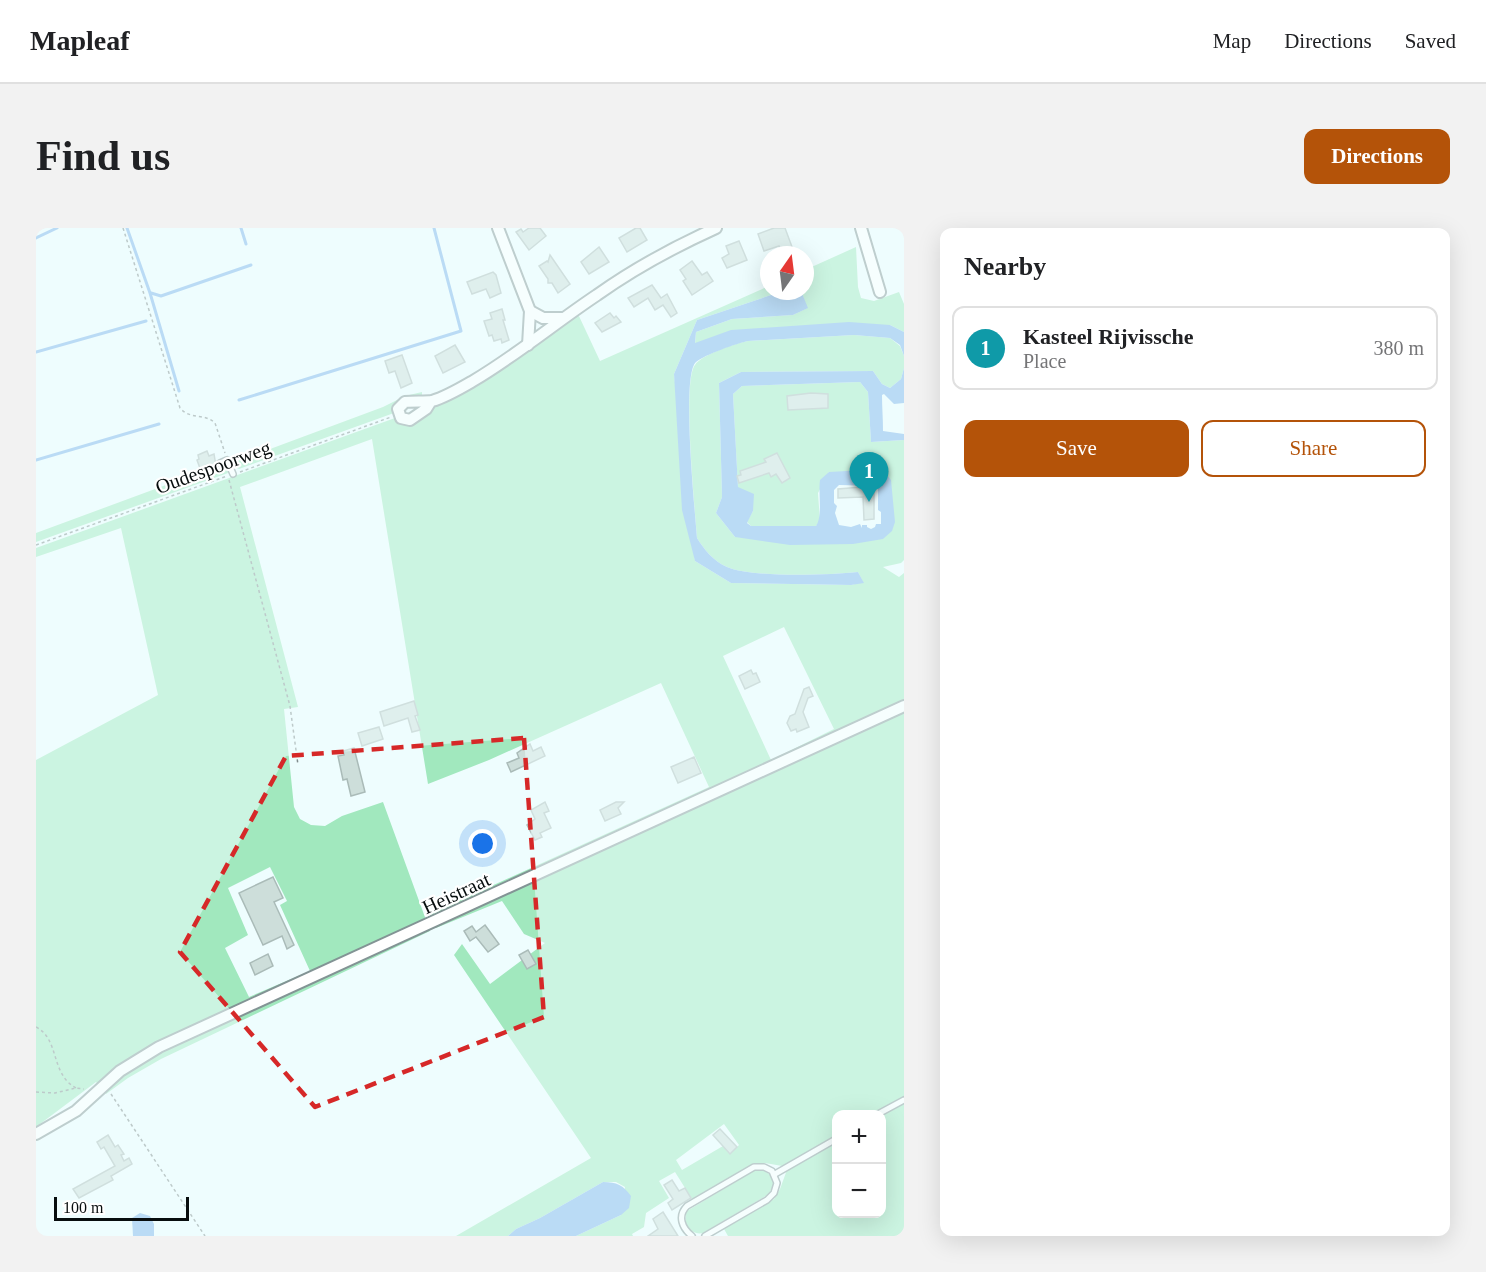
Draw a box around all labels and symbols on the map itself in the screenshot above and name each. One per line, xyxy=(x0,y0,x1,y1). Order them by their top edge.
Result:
north arrow xyxy=(760,246,814,300)
street label: Oudespoorweg xyxy=(152,436,274,499)
pin: 1 xyxy=(850,452,888,502)
your location xyxy=(468,829,497,858)
street label: Heistraat xyxy=(419,868,494,918)
scale bar xyxy=(54,1194,189,1222)

